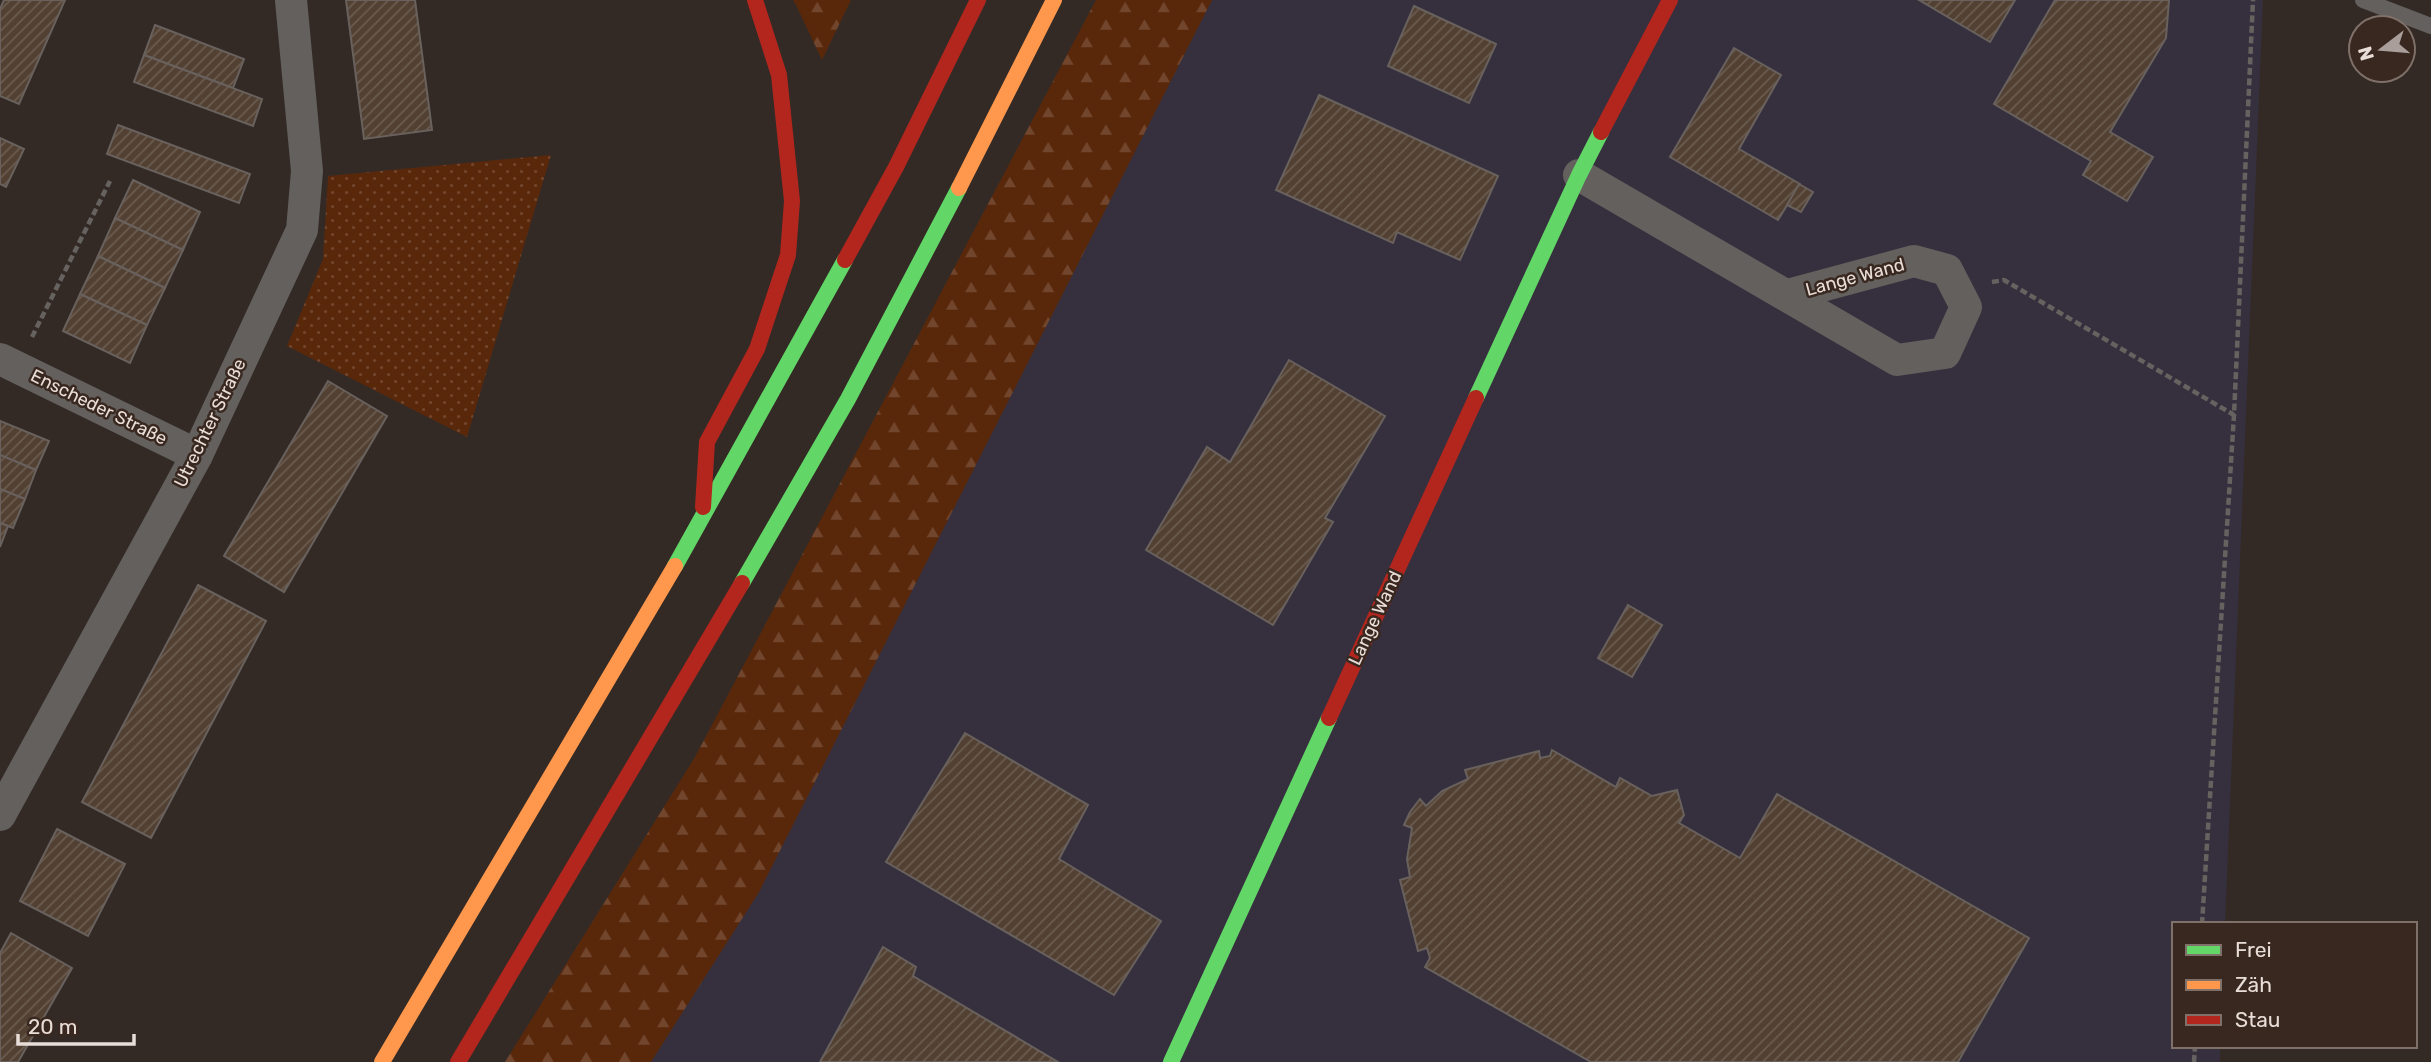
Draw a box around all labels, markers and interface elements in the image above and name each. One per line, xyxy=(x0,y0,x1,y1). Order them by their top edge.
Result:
north arrow xyxy=(2347,14,2417,84)
text: N xyxy=(2353,44,2379,63)
street label: Lange Wand xyxy=(1803,253,1907,301)
street label: Utrechter Straße xyxy=(169,355,251,491)
street label: Enscheder Straße xyxy=(27,364,171,450)
street label: Lange Wand xyxy=(1344,567,1406,669)
legend xyxy=(2172,922,2417,1048)
text: Frei xyxy=(2235,937,2272,962)
text: Zäh xyxy=(2235,972,2272,997)
scale bar xyxy=(18,1002,133,1046)
text: Stau xyxy=(2235,1007,2281,1032)
text: 20 m xyxy=(28,1014,77,1039)

